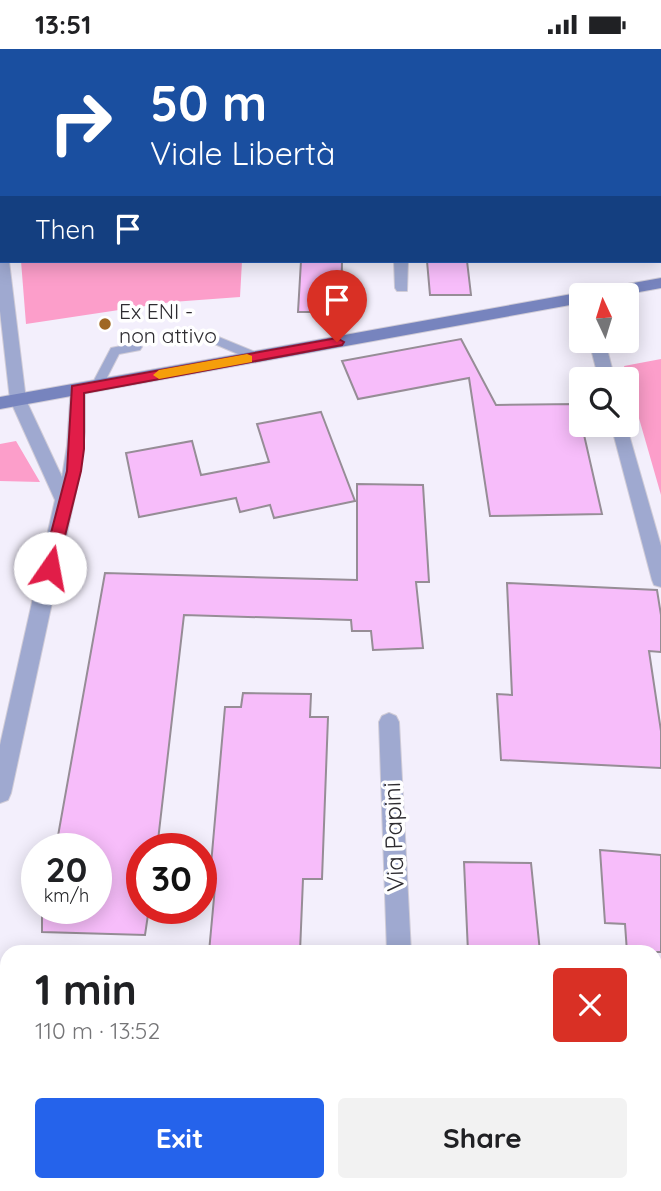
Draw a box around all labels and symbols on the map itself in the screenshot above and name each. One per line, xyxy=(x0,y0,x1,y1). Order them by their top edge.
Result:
pin xyxy=(307,270,367,342)
north arrow xyxy=(569,283,639,353)
place label: Ex ENI - non attivo xyxy=(119,298,217,348)
marker: Ex ENI - non attivo xyxy=(97,316,113,332)
position arrow xyxy=(13,531,87,605)
street label: Via Papini xyxy=(376,782,410,892)
speed limit sign: 30 xyxy=(126,833,217,924)

